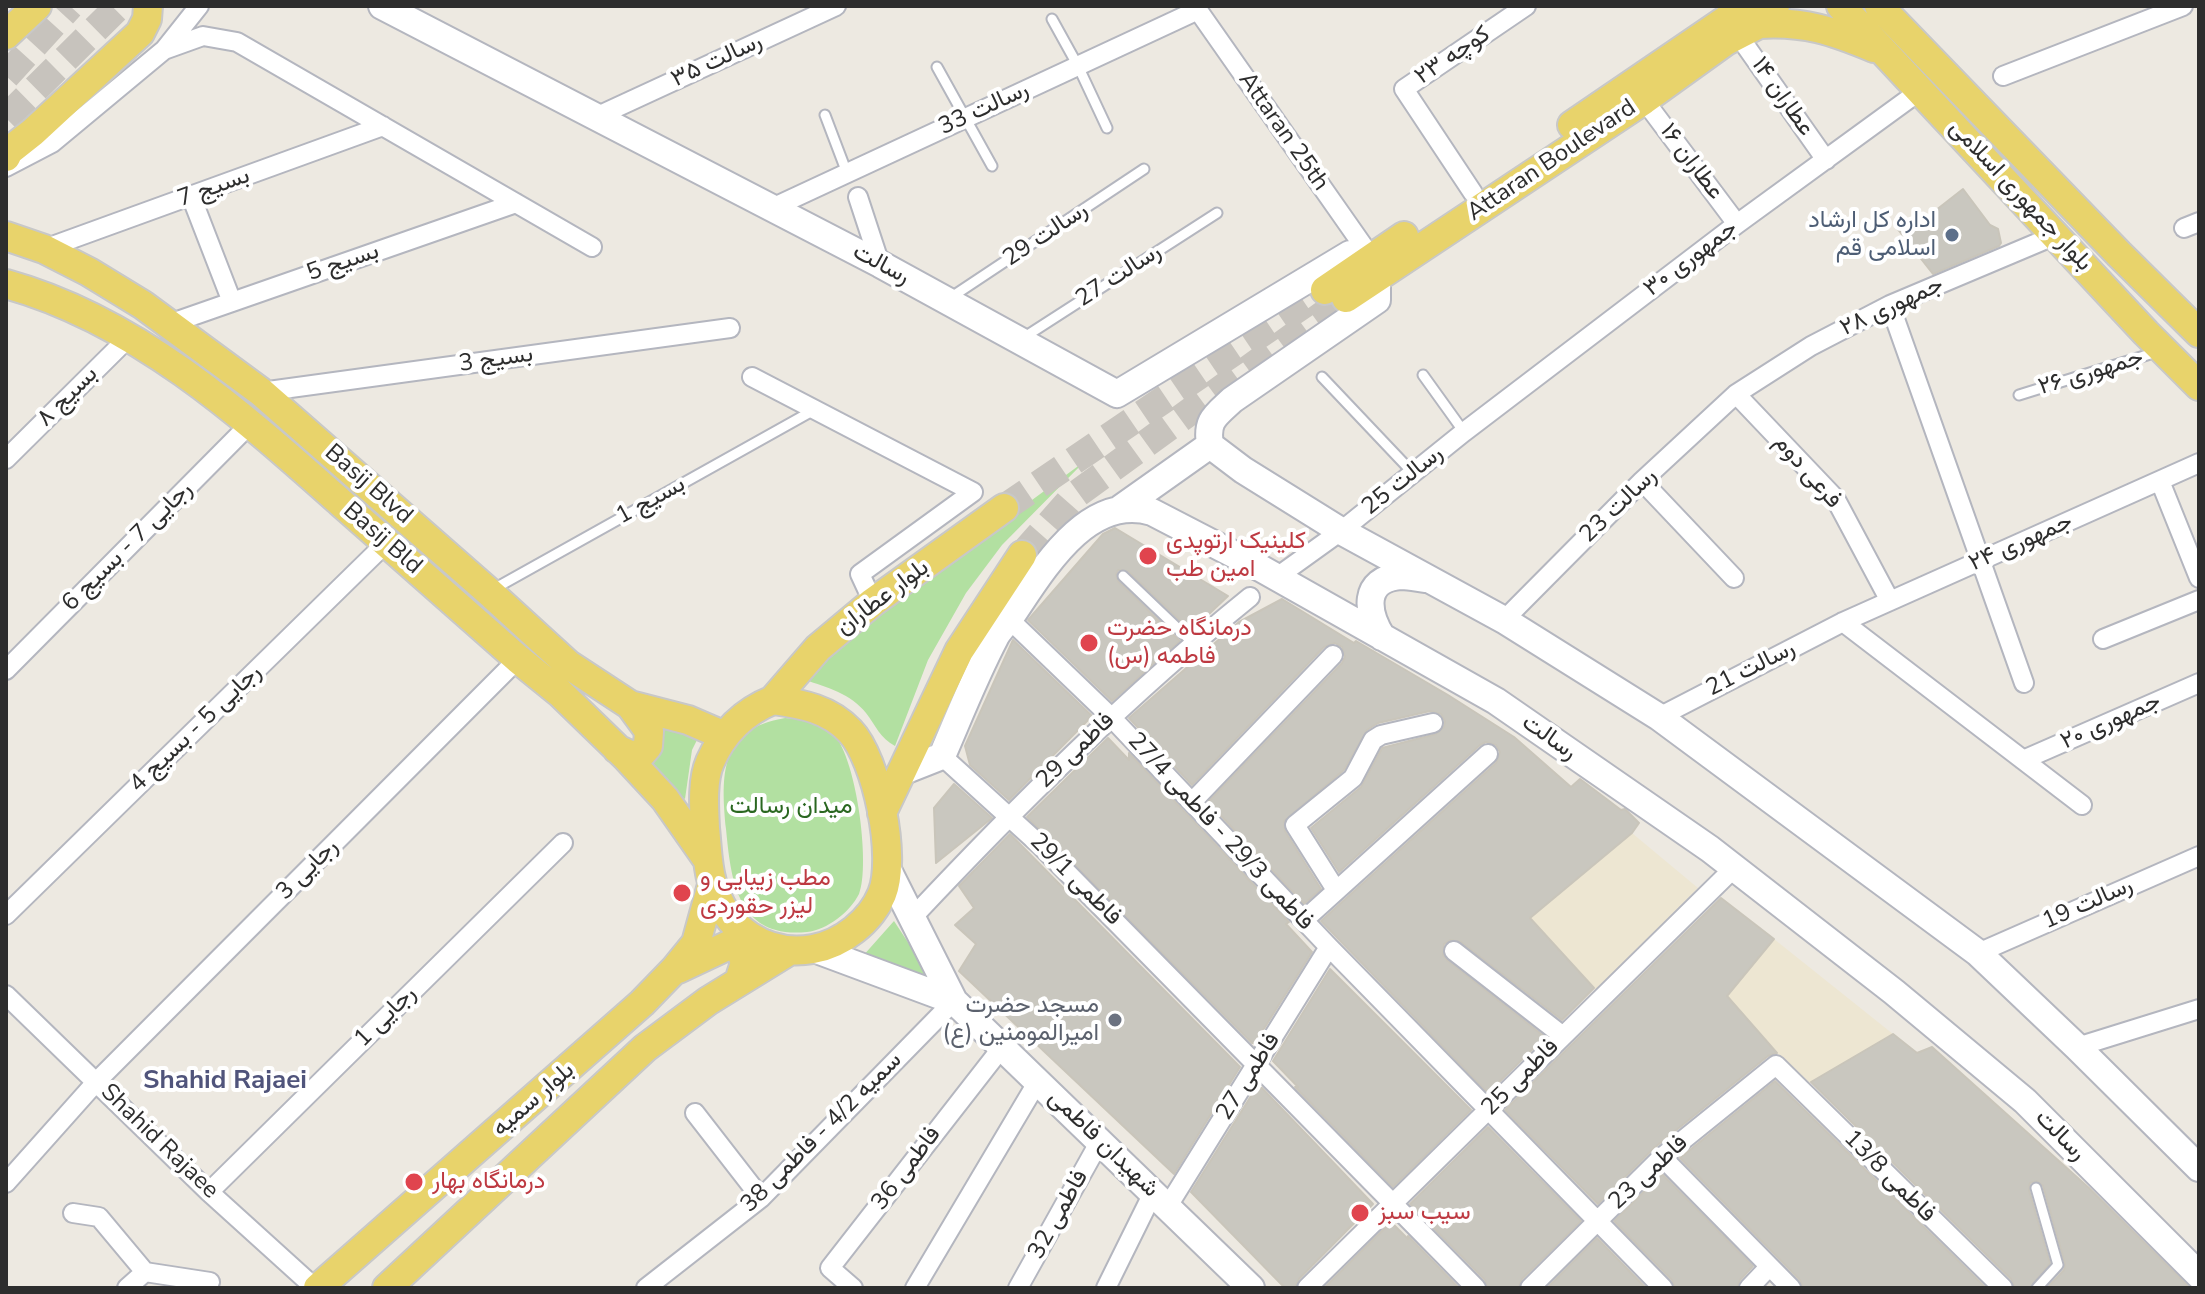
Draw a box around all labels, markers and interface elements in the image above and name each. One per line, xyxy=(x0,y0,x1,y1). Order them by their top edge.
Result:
street label: کوچه ۲۳ xyxy=(1410,20,1496,92)
street label: رسالت ۳۵ xyxy=(667,27,767,95)
street label: عطاران ۱۴ xyxy=(1744,52,1820,142)
street label: Attaran 25th xyxy=(1232,67,1334,197)
street label: رسالت 33 xyxy=(935,76,1033,142)
street label: Attaran Boulevard xyxy=(1462,94,1642,228)
street label: بلوار جمهوری اسلامی xyxy=(1942,114,2098,278)
street label: عطاران ۱۶ xyxy=(1653,118,1729,206)
street label: بسیج 7 xyxy=(174,162,254,214)
street label: رسالت 29 xyxy=(998,196,1094,274)
place label: اداره کل ارشاد اسلامی قم xyxy=(1808,207,1936,263)
street label: جمهوری ۳۰ xyxy=(1639,214,1743,304)
marker: اداره کل ارشاد اسلامی قم xyxy=(1943,226,1961,244)
street label: بسیج 5 xyxy=(303,237,383,289)
street label: رسالت xyxy=(847,238,915,292)
street label: رسالت 27 xyxy=(1071,238,1167,314)
street label: جمهوری ۲۸ xyxy=(1836,271,1948,343)
street label: بسیج 3 xyxy=(457,341,535,379)
street label: جمهوری ۲۶ xyxy=(2035,343,2147,403)
street label: بسیج ۸ xyxy=(32,361,104,433)
street label: فرعی دوم xyxy=(1767,429,1847,515)
street label: Basij Blvd xyxy=(318,439,418,531)
street label: رسالت 25 xyxy=(1357,440,1449,522)
street label: رسالت 23 xyxy=(1575,462,1663,550)
street label: بسیج 1 xyxy=(611,470,691,532)
street label: رجایی 7 - بسیج 6 xyxy=(57,476,199,618)
street label: Basij Bld xyxy=(337,497,427,581)
street label: جمهوری ۲۴ xyxy=(1965,507,2077,579)
place label: کلینیک ارتوپدی امین طب xyxy=(1166,528,1306,584)
marker: کلینیک ارتوپدی امین طب xyxy=(1137,545,1159,567)
street label: بلوار عطاران xyxy=(831,554,935,642)
place label: درمانگاه حضرت فاطمه (س) xyxy=(1107,615,1252,671)
marker: درمانگاه حضرت فاطمه (س) xyxy=(1078,632,1100,654)
street label: رسالت 21 xyxy=(1702,634,1800,704)
street label: رجایی 5 - بسیج 4 xyxy=(124,659,268,799)
street label: جمهوری ۲۰ xyxy=(2057,687,2165,757)
street label: فاطمی 29 xyxy=(1031,707,1121,795)
street label: رسالت xyxy=(1516,709,1582,767)
street label: فاطمی 29/3 - فاطمی 27/4 xyxy=(1121,727,1319,937)
park label: میدان رسالت xyxy=(729,793,853,821)
street label: فاطمی 29/1 xyxy=(1023,828,1127,932)
street label: رجایی 3 xyxy=(271,833,345,907)
place label: مطب زیبایی و لیزر حقوردی xyxy=(700,865,831,921)
street label: رسالت 19 xyxy=(2038,871,2138,937)
marker: مطب زیبایی و لیزر حقوردی xyxy=(671,882,693,904)
street label: رجایی 1 xyxy=(349,980,423,1054)
place label: مسجد حضرت امیرالمومنین (ع) xyxy=(943,992,1099,1048)
marker: مسجد حضرت امیرالمومنین (ع) xyxy=(1106,1011,1124,1029)
street label: فاطمی 27 xyxy=(1211,1028,1287,1126)
street label: فاطمی 25 xyxy=(1476,1033,1566,1123)
street label: سمیه 4/2 - فاطمی 38 xyxy=(736,1047,908,1219)
street label: بلوار سمیه xyxy=(487,1057,581,1143)
district label: Shahid Rajaei xyxy=(143,1066,307,1098)
street label: Shahid Rajaee xyxy=(94,1078,224,1206)
street label: شهیدان فاطمی xyxy=(1042,1084,1164,1204)
street label: رسالت xyxy=(2028,1104,2092,1168)
street label: فاطمی 36 xyxy=(866,1121,948,1217)
street label: فاطمی 13/8 xyxy=(1837,1125,1941,1229)
street label: فاطمی 23 xyxy=(1604,1129,1694,1217)
street label: فاطمی 32 xyxy=(1023,1165,1095,1265)
place label: درمانگاه بهار xyxy=(432,1168,545,1196)
marker: درمانگاه بهار xyxy=(403,1171,425,1193)
place label: سیب سبز xyxy=(1378,1199,1471,1227)
marker: سیب سبز xyxy=(1349,1202,1371,1224)

